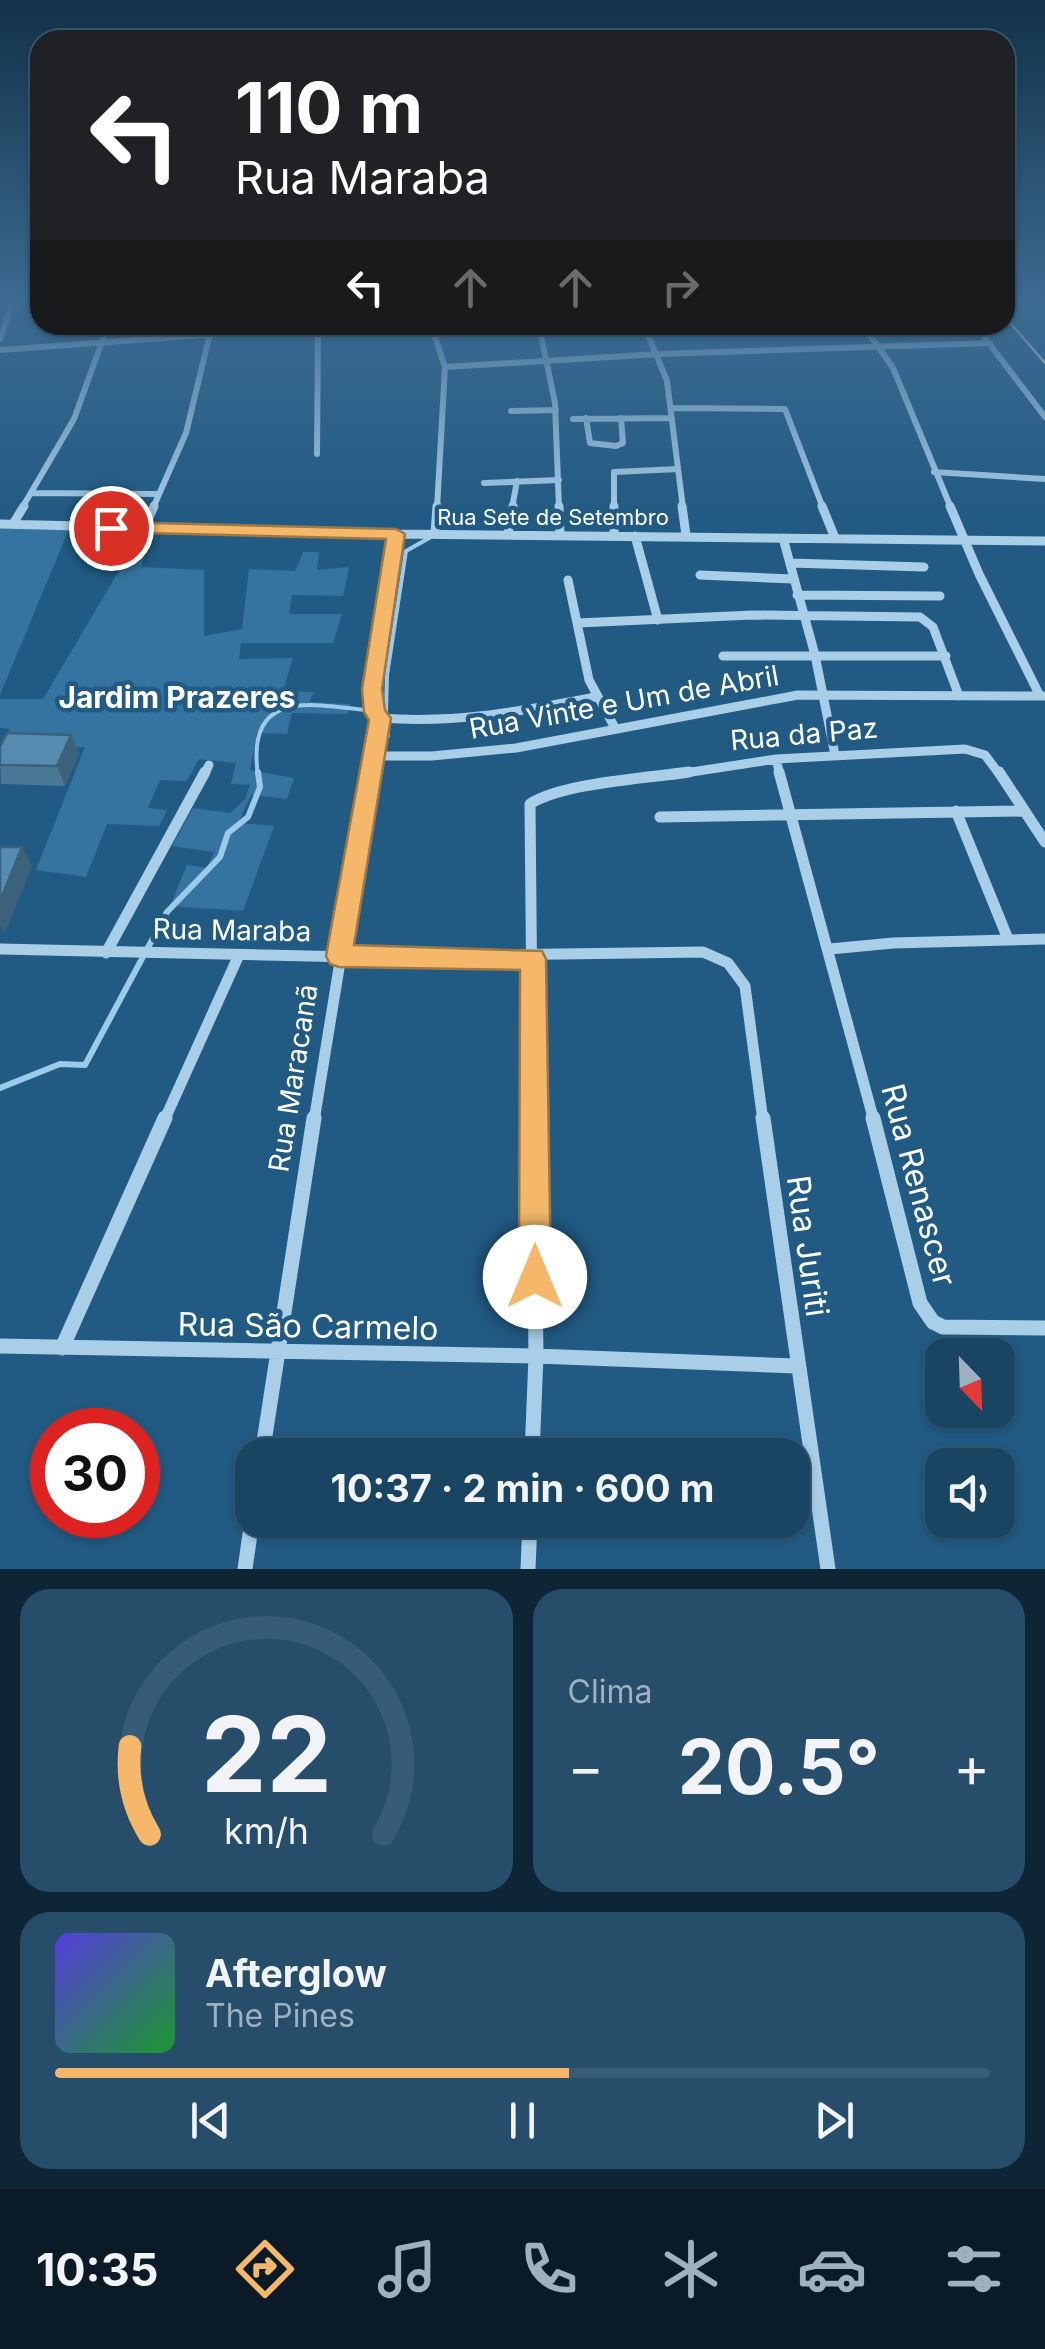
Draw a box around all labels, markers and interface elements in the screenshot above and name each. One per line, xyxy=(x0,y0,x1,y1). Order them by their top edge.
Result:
text: 110 m xyxy=(235,65,423,150)
icon: left xyxy=(70,70,200,200)
text: Rua Maraba xyxy=(235,150,490,205)
icon: left xyxy=(338,260,393,315)
icon: ahead xyxy=(443,260,498,315)
icon: ahead xyxy=(548,260,603,315)
icon: right xyxy=(653,260,708,315)
pin xyxy=(69,486,154,571)
icon: arrive xyxy=(84,501,139,556)
street label: Rua Sete de Setembro xyxy=(437,504,669,530)
street label: Rua Vinte e Um de Abril xyxy=(467,658,781,746)
district label: Jardim Prazeres xyxy=(58,679,296,715)
street label: Rua da Paz xyxy=(729,711,879,757)
street label: Rua Maraba xyxy=(152,912,312,948)
street label: Rua Maracanã xyxy=(261,982,325,1174)
street label: Rua Renascer xyxy=(873,1079,965,1291)
street label: Rua Juriti xyxy=(779,1173,837,1319)
position arrow xyxy=(483,1225,587,1329)
street label: Rua São Carmelo xyxy=(177,1304,439,1348)
north arrow xyxy=(925,1338,1015,1428)
map controls xyxy=(925,1338,1015,1538)
speed limit sign: 30 xyxy=(30,1408,160,1538)
button: sound xyxy=(925,1448,1015,1538)
text: 10:37 · 2 min · 600 m xyxy=(331,1465,714,1511)
text: Clima xyxy=(568,1672,652,1711)
text: 22 xyxy=(201,1691,332,1817)
text: 20.5° xyxy=(678,1721,880,1812)
text: − xyxy=(568,1734,604,1800)
text: + xyxy=(954,1734,990,1800)
text: km/h xyxy=(224,1809,309,1853)
text: Afterglow xyxy=(205,1950,387,1996)
text: The Pines xyxy=(205,1996,355,2035)
icon: previous xyxy=(183,2093,238,2148)
icon: pause xyxy=(495,2093,550,2148)
icon: next xyxy=(807,2093,862,2148)
icon: directions xyxy=(230,2234,300,2304)
icon: music xyxy=(372,2234,442,2304)
icon: phone xyxy=(514,2234,584,2304)
icon: climate xyxy=(656,2234,726,2304)
icon: car xyxy=(797,2234,867,2304)
icon: filters xyxy=(939,2234,1009,2304)
text: 10:35 xyxy=(36,2242,158,2297)

